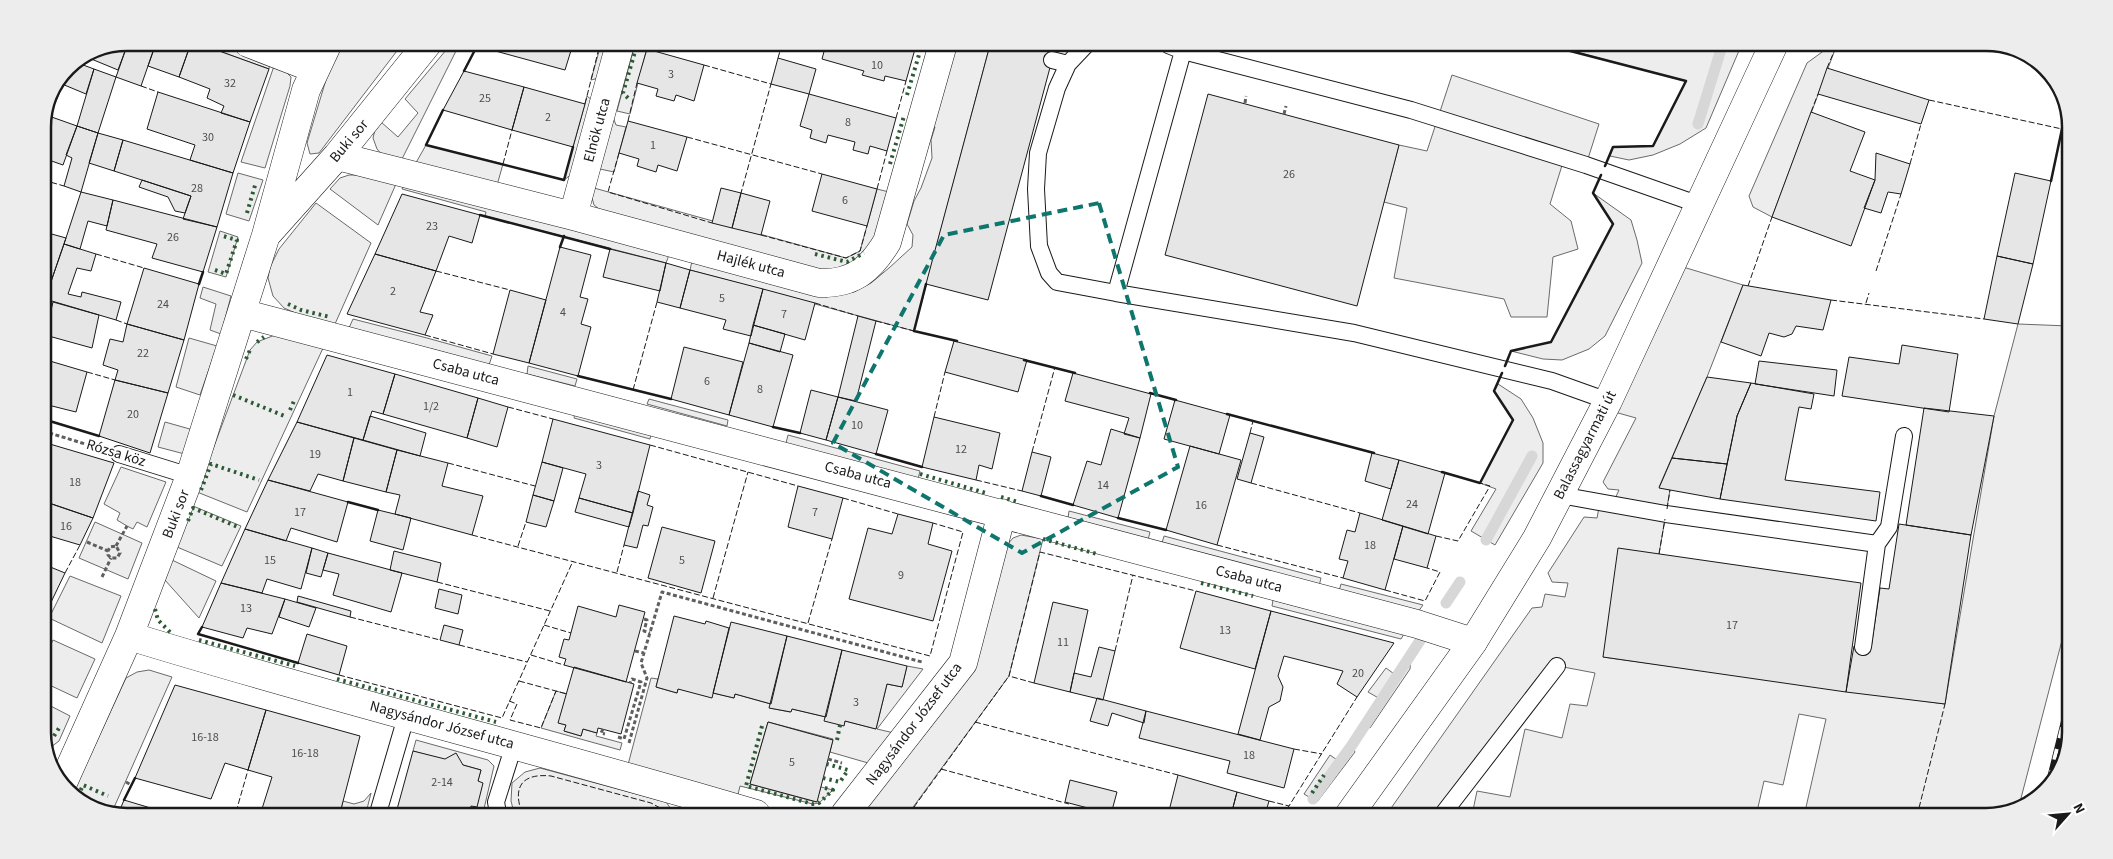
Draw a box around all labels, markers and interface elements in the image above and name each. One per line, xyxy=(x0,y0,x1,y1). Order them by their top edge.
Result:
house number: 10 xyxy=(871,57,883,74)
house number: 3 xyxy=(668,66,674,83)
house number: 32 xyxy=(224,75,236,92)
house number: 25 xyxy=(479,90,491,107)
street label: Elnök utca xyxy=(578,96,616,164)
house number: 2 xyxy=(545,109,551,126)
street label: Buki sor xyxy=(325,114,374,167)
house number: 8 xyxy=(845,114,851,131)
house number: 30 xyxy=(202,129,214,146)
house number: 1 xyxy=(650,137,656,154)
house number: 26 xyxy=(1283,166,1295,183)
house number: 28 xyxy=(191,180,203,197)
house number: 6 xyxy=(842,192,848,209)
house number: 23 xyxy=(426,218,438,235)
house number: 26 xyxy=(167,229,179,246)
street label: Hajlék utca xyxy=(714,245,788,283)
house number: 2 xyxy=(390,283,396,300)
house number: 5 xyxy=(719,290,725,307)
house number: 24 xyxy=(157,296,169,313)
house number: 4 xyxy=(560,304,566,321)
house number: 7 xyxy=(781,306,787,323)
house number: 22 xyxy=(137,345,149,362)
street label: Csaba utca xyxy=(430,353,502,391)
house number: 6 xyxy=(704,373,710,390)
house number: 8 xyxy=(757,381,763,398)
house number: 1 xyxy=(347,384,353,401)
street label: Balassagyarmati út xyxy=(1548,387,1622,503)
house number: 1/2 xyxy=(423,398,439,415)
house number: 20 xyxy=(127,406,139,423)
house number: 10 xyxy=(851,417,863,434)
street label: Rózsa köz xyxy=(84,434,148,472)
house number: 12 xyxy=(955,441,967,458)
house number: 19 xyxy=(309,446,321,463)
street label: Csaba utca xyxy=(822,456,894,494)
house number: 3 xyxy=(596,457,602,474)
house number: 18 xyxy=(69,474,81,491)
house number: 14 xyxy=(1097,477,1109,494)
street label: Buki sor xyxy=(157,486,195,541)
house number: 24 xyxy=(1406,496,1418,513)
house number: 16 xyxy=(1195,497,1207,514)
house number: 17 xyxy=(294,504,306,521)
house number: 7 xyxy=(812,504,818,521)
house number: 16 xyxy=(60,518,72,535)
house number: 18 xyxy=(1364,537,1376,554)
house number: 15 xyxy=(264,552,276,569)
house number: 5 xyxy=(679,552,685,569)
street label: Csaba utca xyxy=(1213,560,1285,598)
house number: 9 xyxy=(898,567,904,584)
house number: 13 xyxy=(240,600,252,617)
house number: 17 xyxy=(1726,617,1738,634)
house number: 13 xyxy=(1219,622,1231,639)
house number: 11 xyxy=(1057,634,1069,651)
street label: Nagysándor József utca xyxy=(861,658,967,790)
house number: 20 xyxy=(1352,665,1364,682)
house number: 3 xyxy=(853,694,859,711)
street label: Nagysándor József utca xyxy=(367,696,517,754)
house number: 16-18 xyxy=(191,729,219,746)
house number: 16-18 xyxy=(291,745,319,762)
house number: 18 xyxy=(1243,747,1255,764)
house number: 5 xyxy=(789,754,795,771)
house number: 2-14 xyxy=(431,774,453,791)
north arrow xyxy=(2043,789,2093,839)
text: N xyxy=(2068,800,2090,817)

